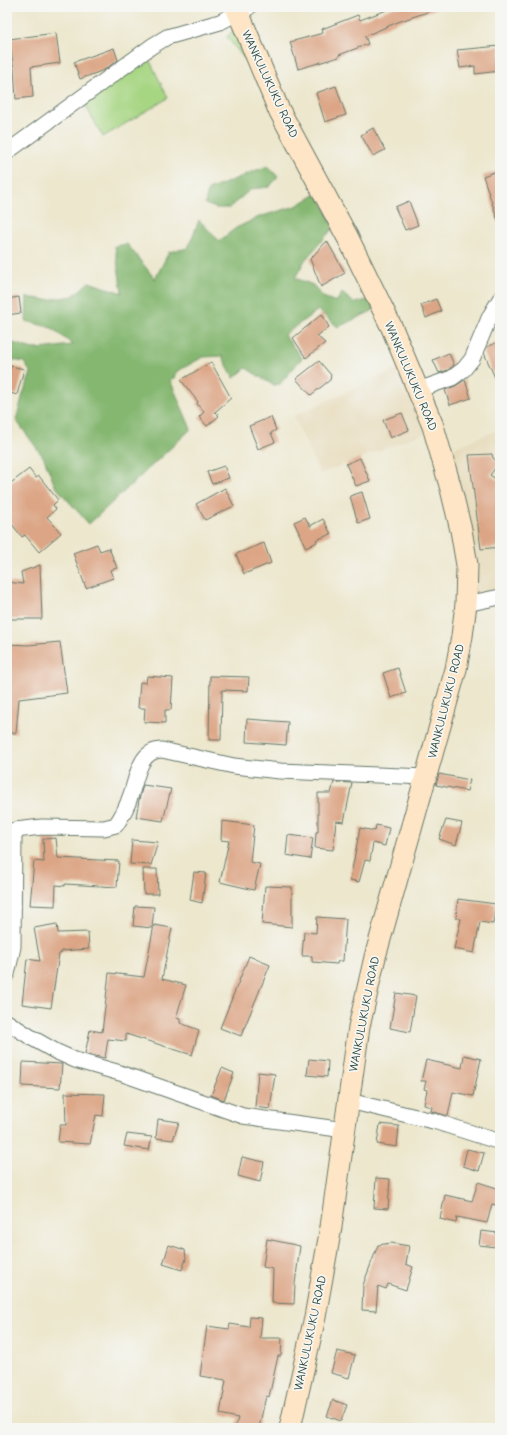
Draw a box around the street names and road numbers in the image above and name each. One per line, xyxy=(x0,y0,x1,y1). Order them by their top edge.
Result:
street label: WANKULUKUKU ROAD xyxy=(239,28,301,140)
street label: WANKULUKUKU ROAD xyxy=(382,319,440,433)
street label: WANKULUKUKU ROAD xyxy=(425,643,467,759)
street label: WANKULUKUKU ROAD xyxy=(346,955,382,1073)
street label: WANKULUKUKU ROAD xyxy=(291,1274,329,1392)

